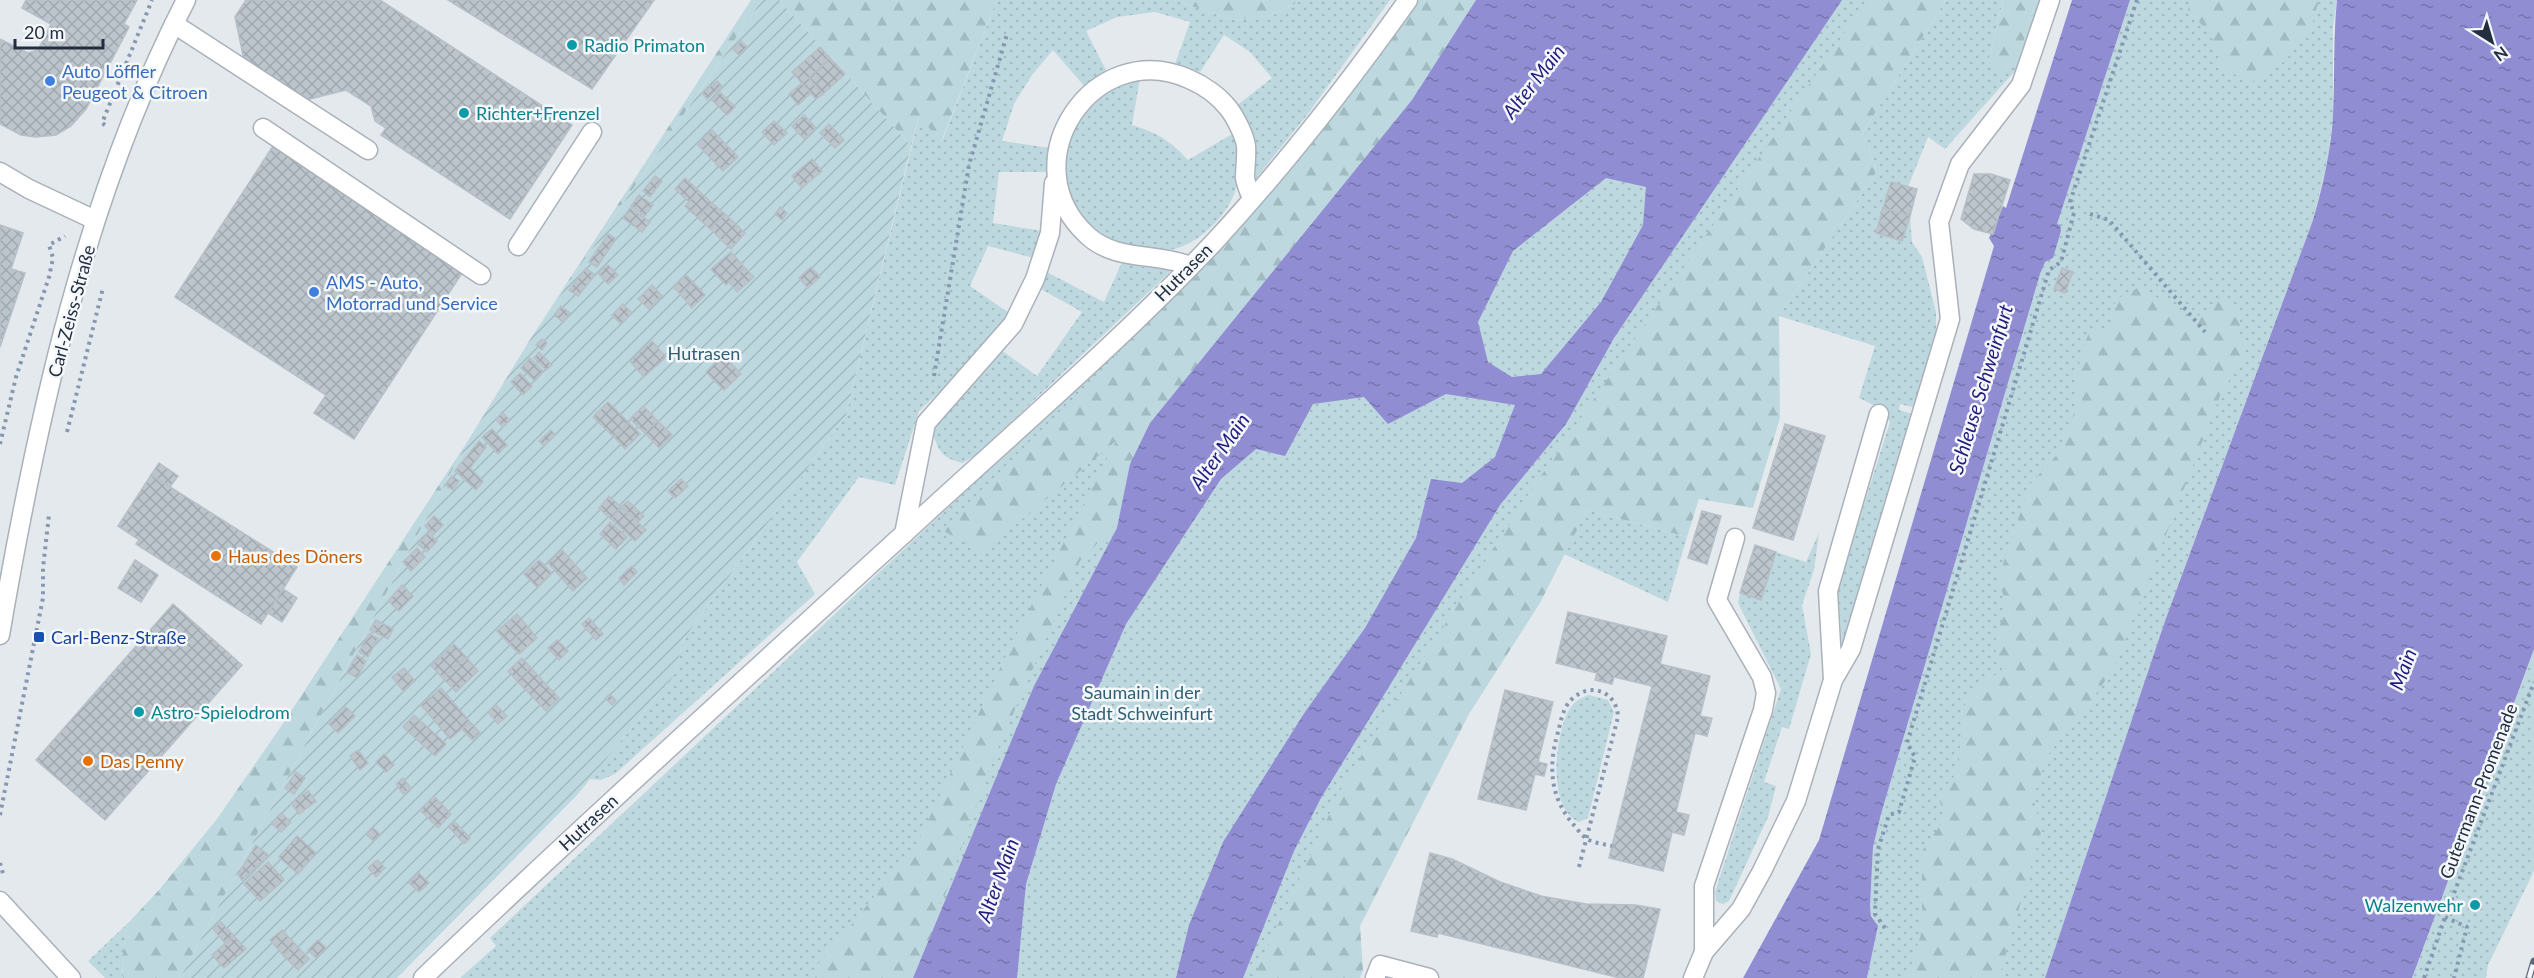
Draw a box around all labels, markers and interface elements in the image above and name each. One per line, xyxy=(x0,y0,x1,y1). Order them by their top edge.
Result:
scale bar xyxy=(15,12,104,50)
north arrow xyxy=(2462,12,2522,72)
text: 20 m xyxy=(24,21,64,43)
place label: Radio Primaton xyxy=(584,34,705,56)
marker: Radio Primaton xyxy=(565,38,579,52)
water label: Alter Main xyxy=(1496,39,1569,123)
text: N xyxy=(2491,43,2512,66)
place label: Auto Löffler Peugeot & Citroen xyxy=(62,60,208,103)
marker: Auto Löffler Peugeot & Citroen xyxy=(43,74,57,88)
place label: Richter+Frenzel xyxy=(476,102,600,124)
marker: Richter+Frenzel xyxy=(457,106,471,120)
street label: Hutrasen xyxy=(1149,238,1217,306)
street label: Carl-Zeiss-Straße xyxy=(43,242,99,380)
place label: AMS - Auto, Motorrad und Service xyxy=(326,271,498,314)
marker: AMS - Auto, Motorrad und Service xyxy=(307,285,321,299)
water label: Schleuse Schweinfurt xyxy=(1943,301,2017,477)
park label: Hutrasen xyxy=(668,342,740,364)
water label: Alter Main xyxy=(1184,408,1254,494)
place label: Haus des Döners xyxy=(228,545,363,567)
marker: Haus des Döners xyxy=(209,549,223,563)
place label: Carl-Benz-Straße xyxy=(51,626,186,648)
marker: Carl-Benz-Straße xyxy=(32,630,46,644)
water label: Main xyxy=(2383,645,2421,693)
park label: Saumain in der Stadt Schweinfurt xyxy=(1071,681,1213,724)
street label: Gutermann-Promenade xyxy=(2434,700,2522,882)
place label: Astro-Spielodrom xyxy=(151,701,290,723)
marker: Astro-Spielodrom xyxy=(132,705,146,719)
place label: Das Penny xyxy=(100,750,185,772)
marker: Das Penny xyxy=(81,754,95,768)
street label: Hutrasen xyxy=(554,789,622,855)
water label: Alter Main xyxy=(970,835,1023,926)
place label: Walzenwehr xyxy=(2365,894,2463,916)
marker: Walzenwehr xyxy=(2468,898,2482,912)

